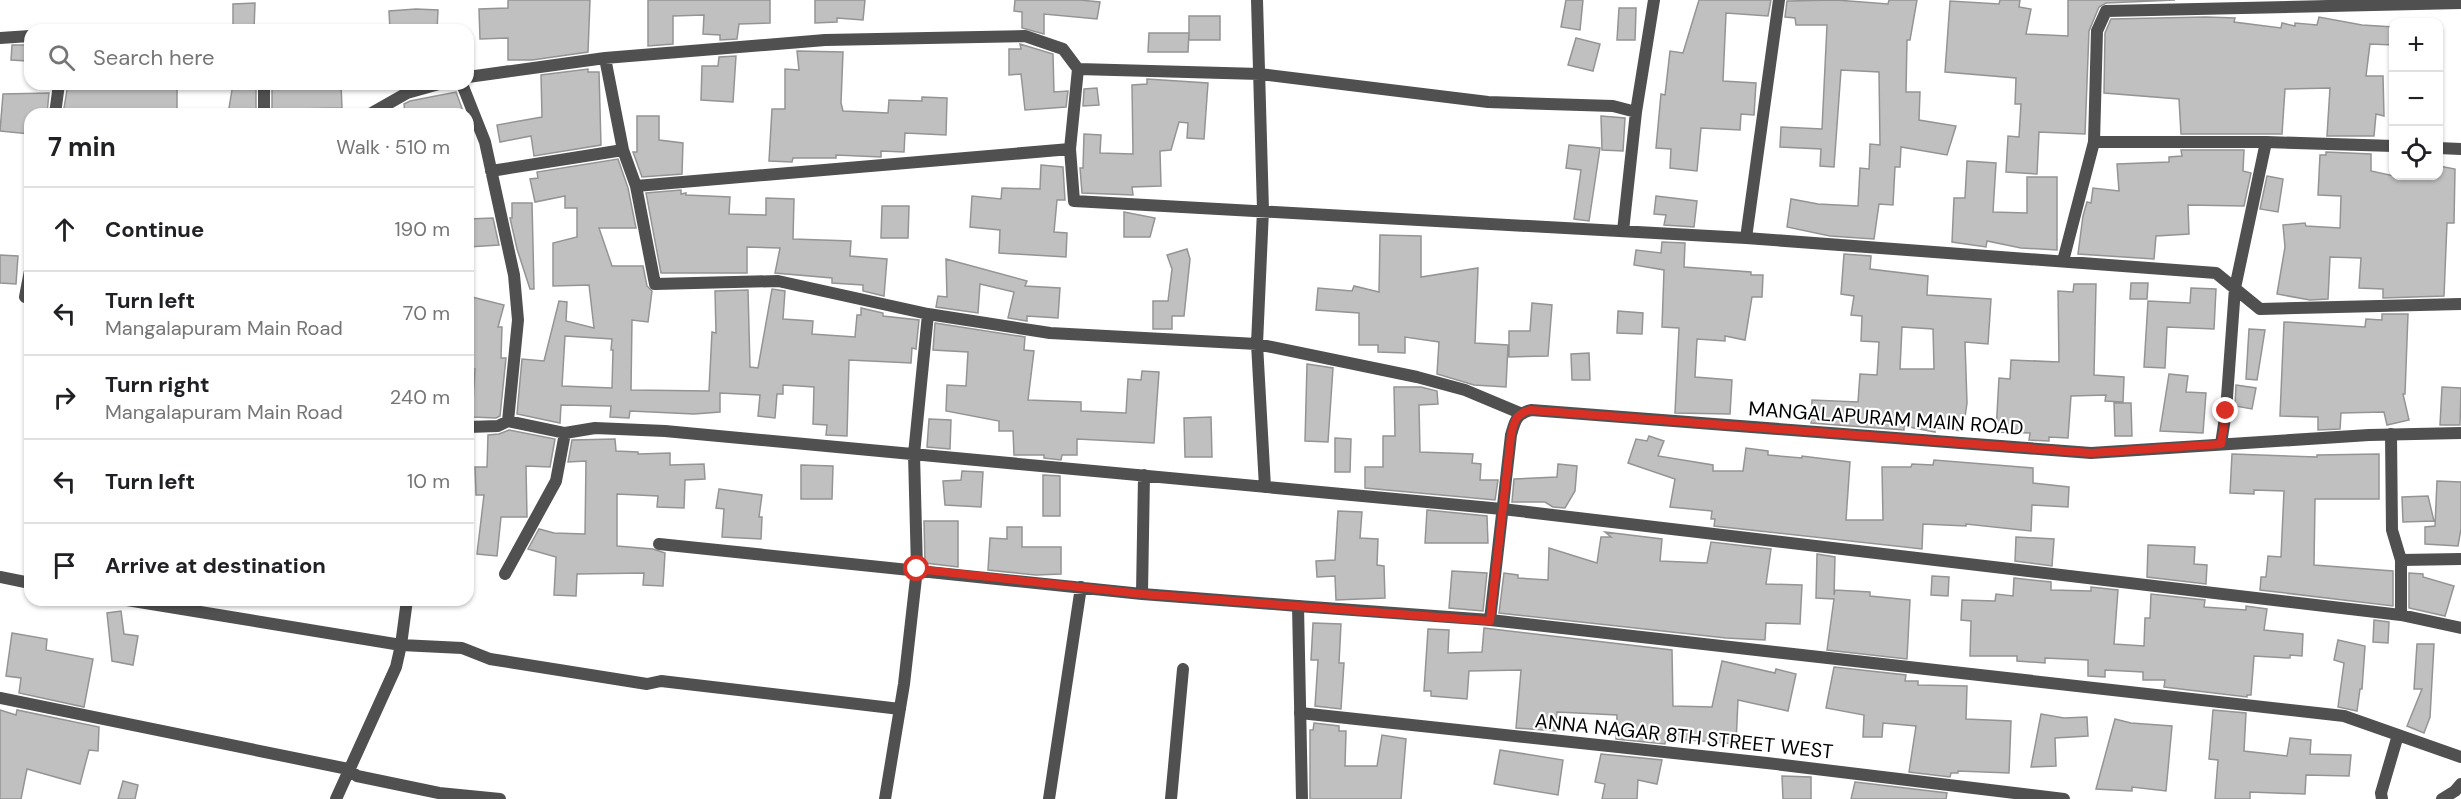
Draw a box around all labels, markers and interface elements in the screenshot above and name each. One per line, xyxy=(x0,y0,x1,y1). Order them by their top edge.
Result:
map controls xyxy=(2389,18,2443,180)
button: + xyxy=(2389,18,2443,72)
search box xyxy=(24,24,474,90)
icon: search xyxy=(45,41,78,74)
text: Search here xyxy=(93,43,214,72)
button: − xyxy=(2389,72,2443,126)
button: locate xyxy=(2389,126,2443,180)
text: 7 min xyxy=(48,130,116,164)
text: Walk · 510 m xyxy=(336,134,450,160)
icon: ahead xyxy=(48,213,81,246)
text: Continue xyxy=(105,215,204,244)
text: 190 m xyxy=(394,216,450,242)
text: Turn left xyxy=(105,286,195,315)
icon: left xyxy=(48,297,81,330)
text: 70 m xyxy=(403,300,450,326)
text: Mangalapuram Main Road xyxy=(105,315,343,341)
text: Turn right xyxy=(105,370,210,399)
icon: right xyxy=(48,381,81,414)
text: 240 m xyxy=(390,384,450,410)
street label: MANGALAPURAM MAIN ROAD xyxy=(1748,395,2024,441)
route end xyxy=(2212,397,2238,423)
text: Mangalapuram Main Road xyxy=(105,399,343,425)
icon: left xyxy=(48,465,81,498)
text: Turn left xyxy=(105,467,195,496)
text: 10 m xyxy=(407,468,450,494)
icon: arrive xyxy=(48,549,81,582)
text: Arrive at destination xyxy=(105,551,326,580)
route start xyxy=(903,555,929,581)
street label: ANNA NAGAR 8TH STREET WEST xyxy=(1534,707,1834,765)

